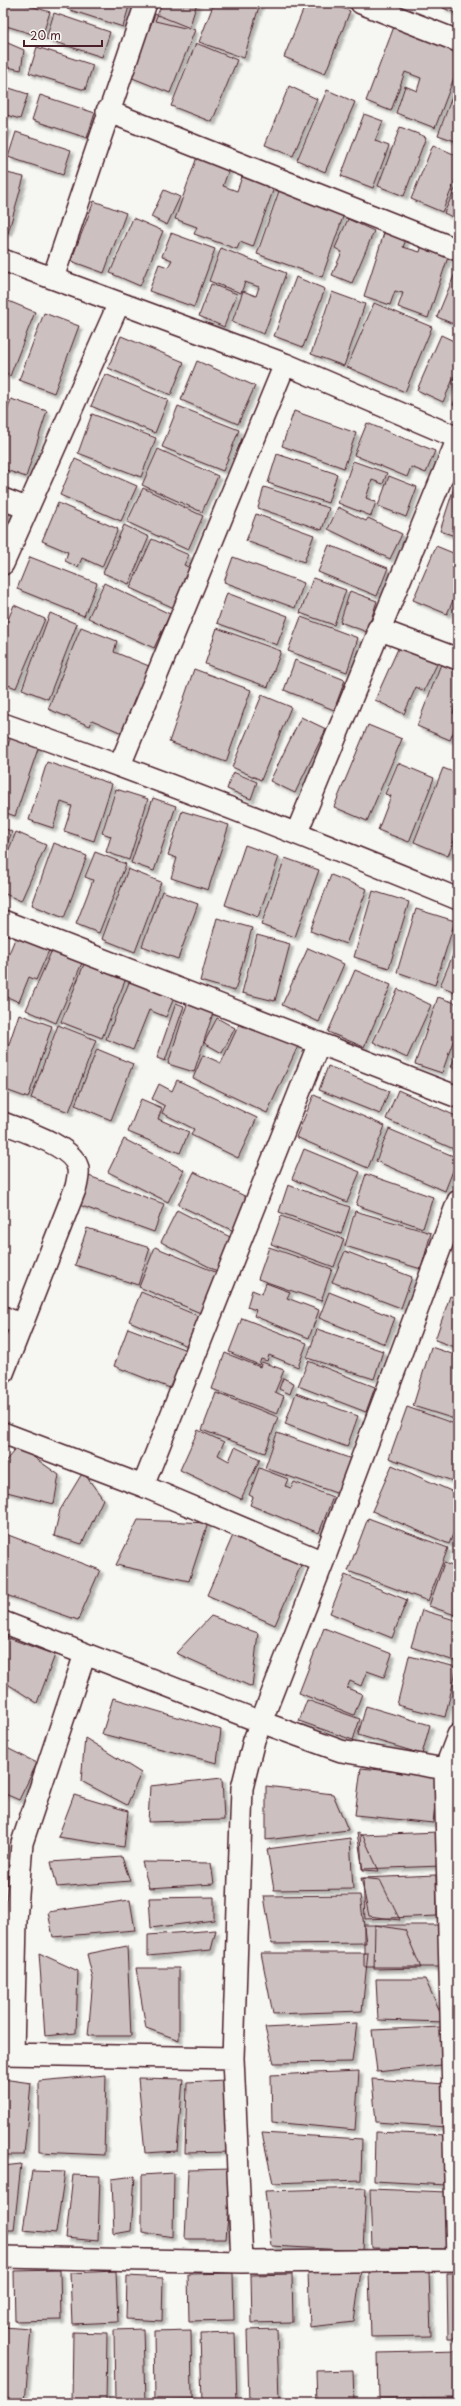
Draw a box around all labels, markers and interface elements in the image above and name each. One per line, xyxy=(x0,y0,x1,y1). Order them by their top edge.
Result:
scale bar xyxy=(24,22,102,48)
text: 20 m xyxy=(30,26,61,44)

